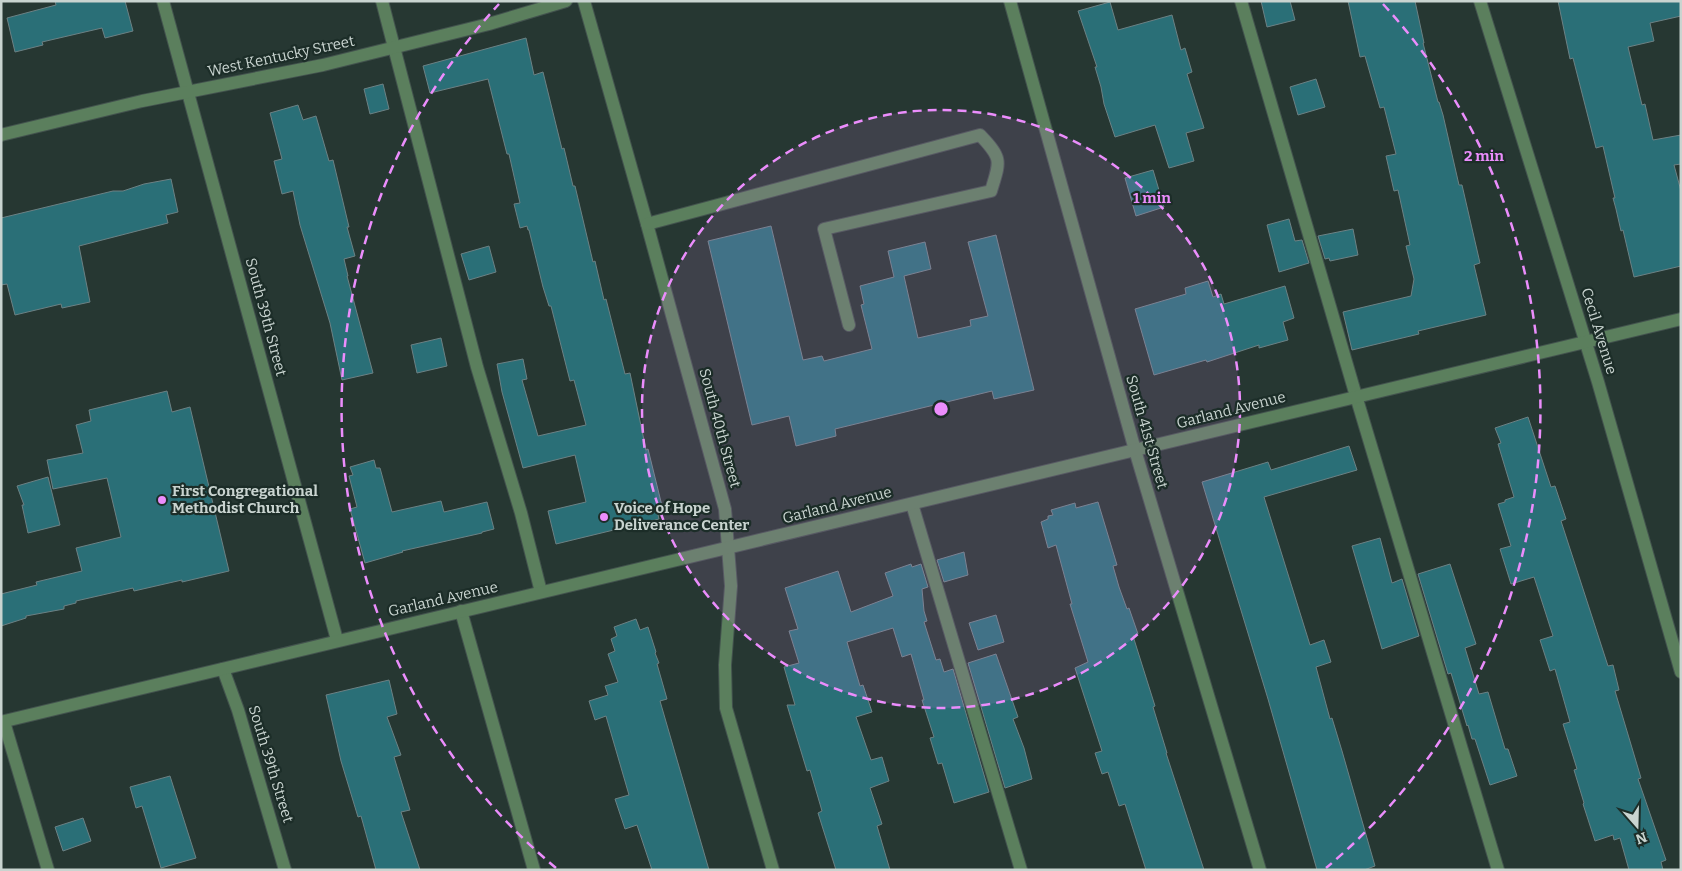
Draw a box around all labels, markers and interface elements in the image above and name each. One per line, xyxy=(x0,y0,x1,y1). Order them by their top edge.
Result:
street label: West Kentucky Street xyxy=(206,32,357,80)
text: 2 min xyxy=(1464,147,1504,165)
text: 1 min xyxy=(1133,189,1171,207)
street label: South 39th Street xyxy=(242,256,291,379)
street label: Cecil Avenue xyxy=(1577,286,1621,376)
street label: South 40th Street xyxy=(695,366,745,490)
street label: South 41st Street xyxy=(1122,373,1172,491)
street label: Garland Avenue xyxy=(1175,388,1287,432)
centre of rings xyxy=(932,400,950,418)
place label: First Congregational Methodist Church xyxy=(172,482,318,517)
street label: Garland Avenue xyxy=(781,483,893,527)
marker: First Congregational Methodist Church xyxy=(156,494,168,506)
place label: Voice of Hope Deliverance Center xyxy=(614,499,749,534)
marker: Voice of Hope Deliverance Center xyxy=(598,511,610,523)
street label: Garland Avenue xyxy=(386,578,500,620)
street label: South 39th Street xyxy=(245,703,298,825)
north arrow xyxy=(1612,801,1662,851)
text: N xyxy=(1633,828,1649,848)

